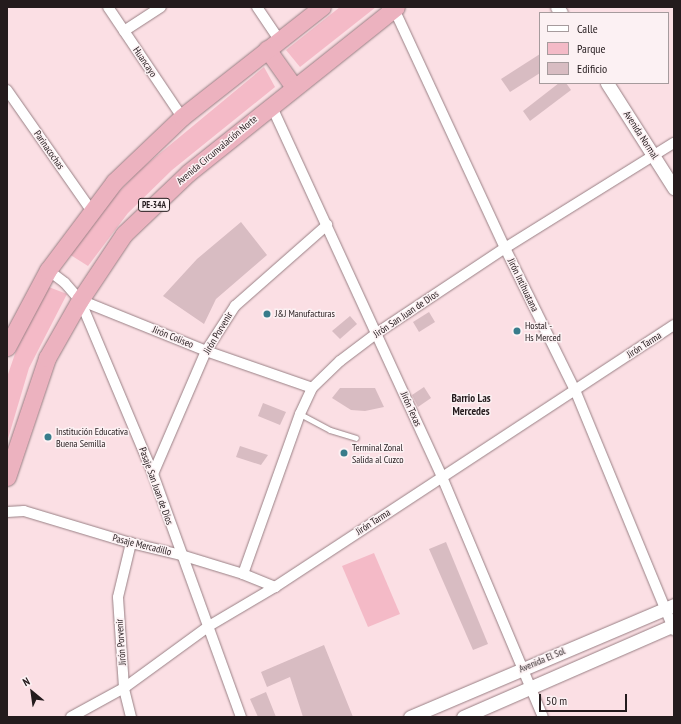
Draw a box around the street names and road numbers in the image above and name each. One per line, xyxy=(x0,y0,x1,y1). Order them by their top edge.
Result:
street label: Huancayo xyxy=(131,45,159,79)
street label: Avenida Normal xyxy=(621,109,661,161)
street label: Avenida Circunvalación Norte xyxy=(174,113,260,187)
street label: Parinacochas xyxy=(31,128,67,172)
road number: PE-34A xyxy=(138,198,170,212)
street label: Jirón Intihuatana xyxy=(505,256,541,314)
street label: Jirón San Juan de Dios xyxy=(371,288,441,340)
street label: Jirón Porvenir xyxy=(201,310,235,356)
street label: Jirón Coliseo xyxy=(151,323,195,351)
street label: Jirón Tarma xyxy=(624,329,664,361)
street label: Jirón Texas xyxy=(398,390,424,428)
street label: Pasaje San Juan de Dios xyxy=(136,446,176,526)
street label: Jirón Tarma xyxy=(353,506,393,538)
street label: Pasaje Mercadillo xyxy=(111,532,173,558)
street label: Jirón Porvenir xyxy=(113,618,129,666)
street label: Avenida El Sol xyxy=(517,645,567,675)

